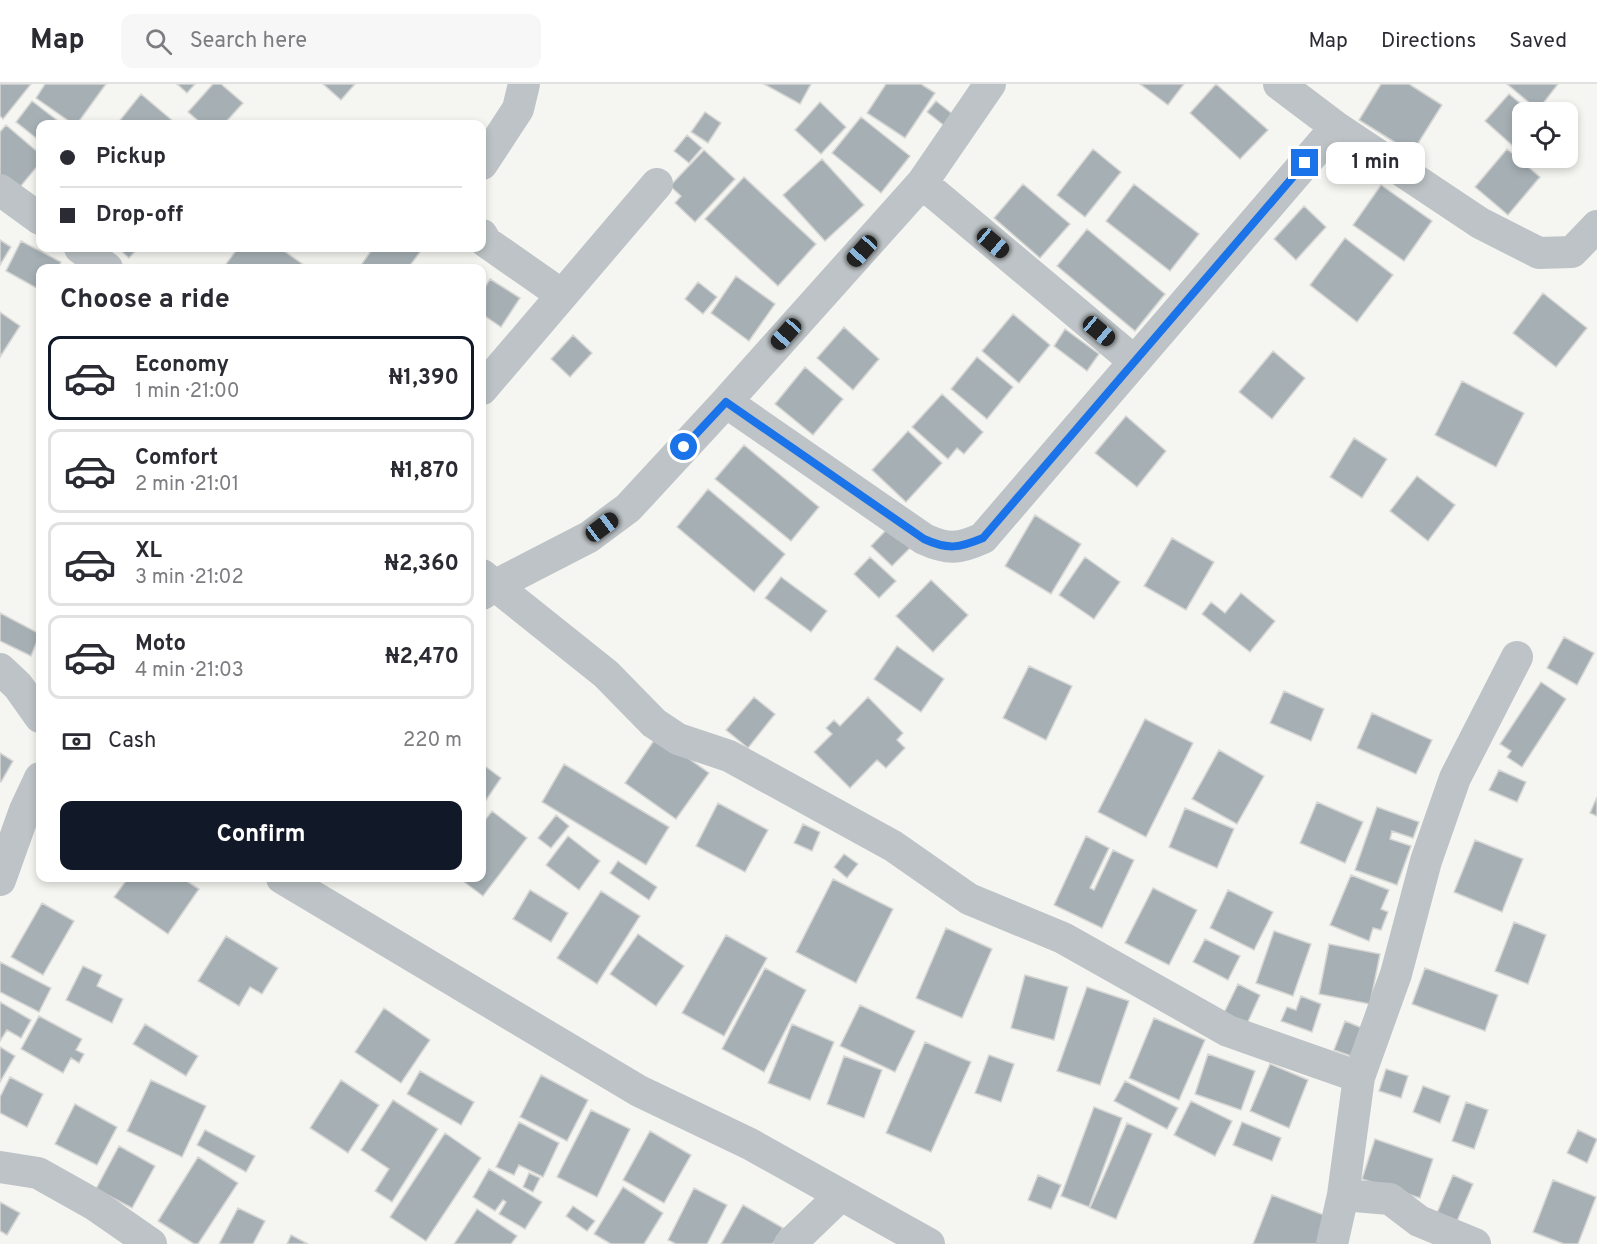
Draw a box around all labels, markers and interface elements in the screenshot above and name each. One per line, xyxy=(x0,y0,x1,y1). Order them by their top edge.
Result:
search box xyxy=(121,14,541,68)
text: Map xyxy=(30,23,85,59)
icon: search xyxy=(142,25,175,58)
text: Search here xyxy=(190,28,307,55)
text: Map xyxy=(1308,28,1348,55)
text: Directions xyxy=(1381,28,1476,55)
text: Saved xyxy=(1509,28,1567,55)
map controls xyxy=(1512,102,1578,168)
button: locate xyxy=(1512,102,1578,168)
callout: 1 min xyxy=(1326,142,1425,184)
text: Pickup xyxy=(96,144,166,171)
route end xyxy=(1291,149,1318,176)
text: 1 min xyxy=(1351,150,1400,176)
text: Drop-off xyxy=(96,202,183,229)
car xyxy=(973,225,1013,261)
car xyxy=(843,232,881,270)
text: Choose a ride xyxy=(60,283,230,317)
car xyxy=(1079,313,1119,349)
car xyxy=(767,315,805,353)
icon: car xyxy=(63,351,117,405)
text: Economy xyxy=(135,352,229,379)
text: ₦1,390 xyxy=(389,365,459,392)
text: 1 min · 21:00 xyxy=(135,379,240,405)
route start xyxy=(670,433,697,460)
icon: car xyxy=(63,444,117,498)
text: Comfort xyxy=(135,445,218,472)
text: ₦1,870 xyxy=(390,458,459,485)
text: 2 min · 21:01 xyxy=(135,472,239,498)
car xyxy=(582,509,622,545)
icon: car xyxy=(63,537,117,591)
text: XL xyxy=(135,538,162,565)
text: ₦2,360 xyxy=(384,551,459,578)
text: 3 min · 21:02 xyxy=(135,565,244,591)
icon: car xyxy=(63,630,117,684)
text: Moto xyxy=(135,631,186,658)
text: ₦2,470 xyxy=(385,644,459,671)
text: 4 min · 21:03 xyxy=(135,658,244,684)
icon: cash xyxy=(60,725,93,758)
text: Cash xyxy=(108,728,157,755)
text: 220 m xyxy=(403,728,462,754)
button: Confirm xyxy=(60,801,462,870)

